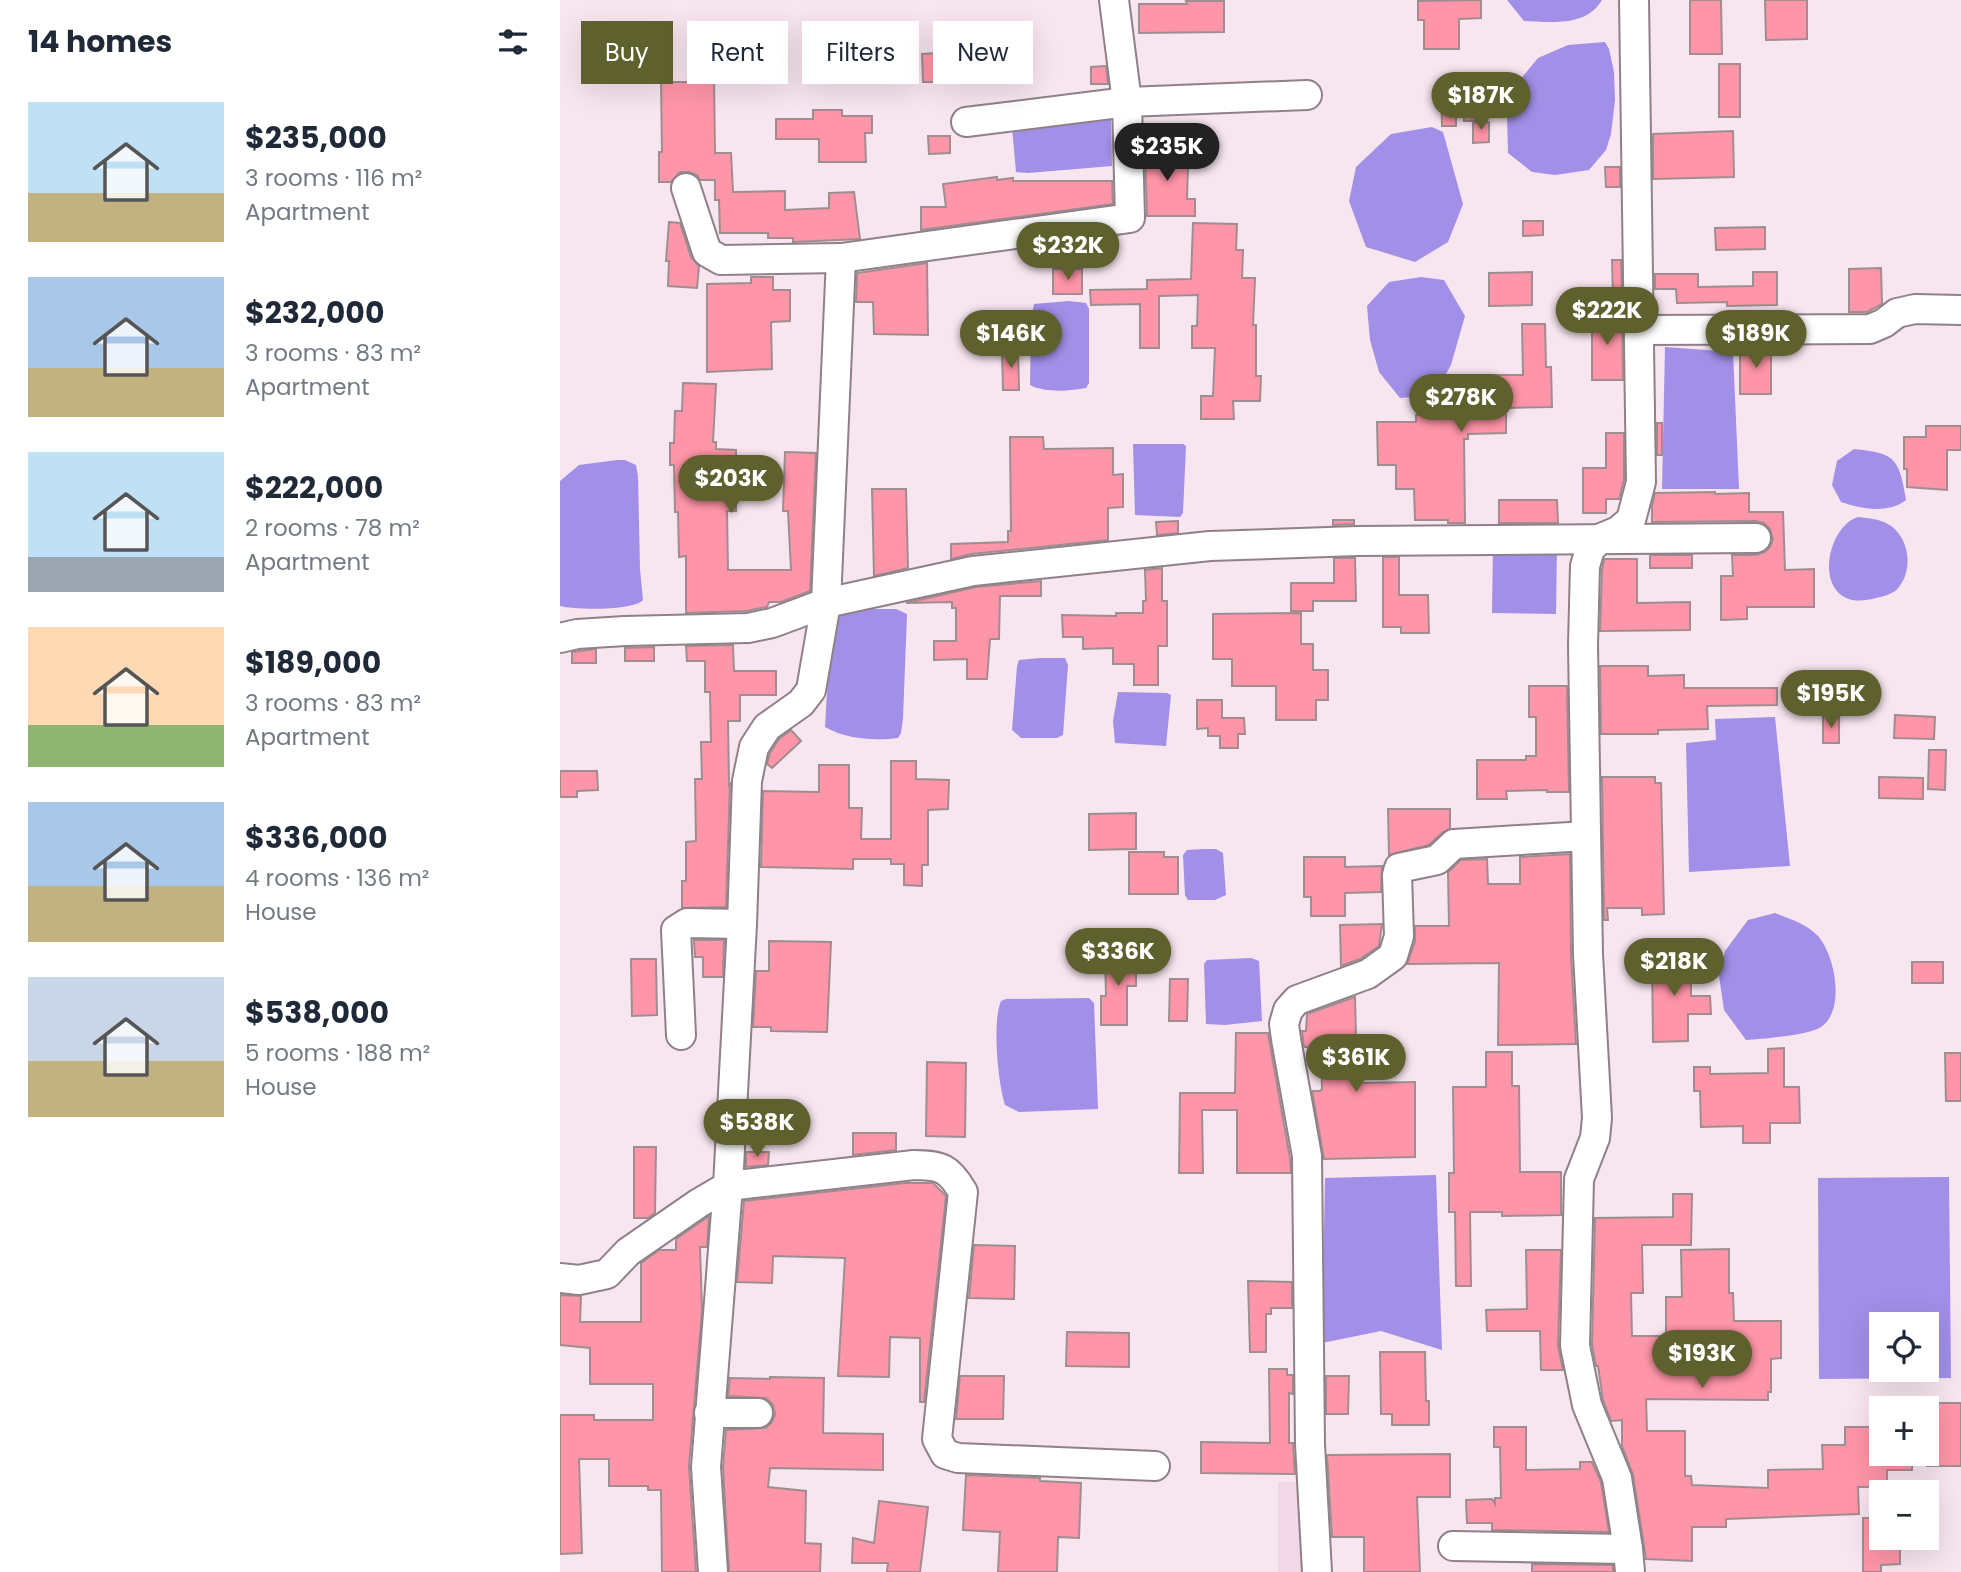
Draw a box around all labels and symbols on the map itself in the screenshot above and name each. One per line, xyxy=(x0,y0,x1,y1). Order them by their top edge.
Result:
pin: $187K xyxy=(1432,72,1530,132)
pin: $235K xyxy=(1118,124,1216,183)
pin: $232K xyxy=(1019,222,1117,282)
pin: $222K xyxy=(1558,288,1656,347)
pin: $146K xyxy=(962,310,1060,370)
pin: $189K xyxy=(1707,310,1805,370)
pin: $278K xyxy=(1412,374,1510,434)
pin: $203K xyxy=(682,456,780,515)
pin: $195K xyxy=(1782,670,1880,730)
pin: $336K xyxy=(1069,928,1167,988)
pin: $218K xyxy=(1625,939,1723,998)
pin: $361K xyxy=(1307,1034,1405,1094)
pin: $538K xyxy=(708,1100,806,1159)
pin: $193K xyxy=(1653,1330,1751,1390)

